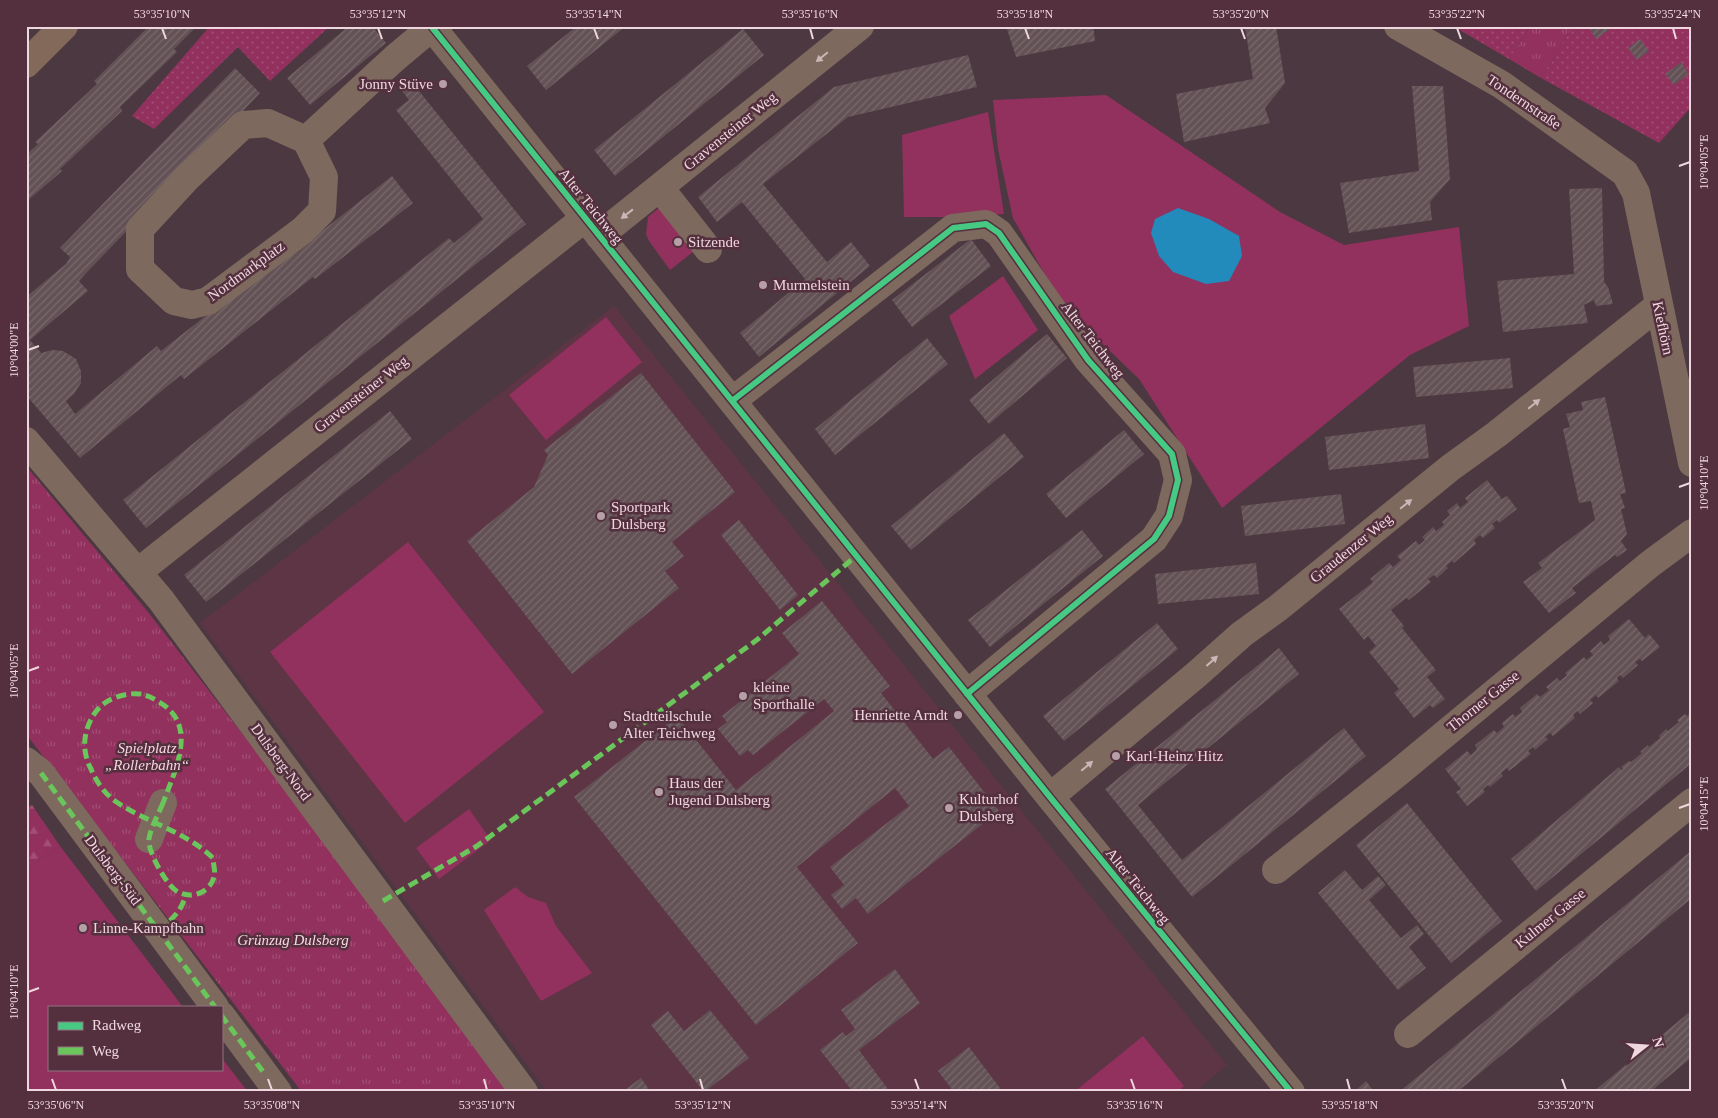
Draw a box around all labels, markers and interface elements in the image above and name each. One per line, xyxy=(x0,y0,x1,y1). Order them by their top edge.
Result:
text: 53°35'10"N xyxy=(134,7,191,21)
text: 53°35'12"N xyxy=(350,7,407,21)
text: 53°35'14"N xyxy=(566,7,623,21)
text: 53°35'16"N xyxy=(782,7,839,21)
text: 53°35'18"N xyxy=(997,7,1054,21)
text: 53°35'20"N xyxy=(1213,7,1270,21)
text: 53°35'22"N xyxy=(1429,7,1486,21)
text: 53°35'24"N xyxy=(1645,7,1702,21)
one-way arrow xyxy=(816,51,829,62)
street label: Tondernstraße xyxy=(1484,71,1564,133)
place label: Jonny Stüve xyxy=(359,76,433,92)
marker: Jonny Stüve xyxy=(437,78,449,90)
street label: Gravensteiner Weg xyxy=(680,88,780,173)
text: 10°04'05"E xyxy=(1697,134,1711,190)
street label: Alter Teichweg xyxy=(556,165,627,247)
one-way arrow xyxy=(621,208,634,219)
place label: Sitzende xyxy=(688,234,740,250)
marker: Sitzende xyxy=(672,236,684,248)
street label: Nordmarkplatz xyxy=(205,238,288,304)
place label: Murmelstein xyxy=(773,277,850,293)
marker: Murmelstein xyxy=(757,279,769,291)
street label: Alter Teichweg xyxy=(1058,299,1128,382)
street label: Kiefhörn xyxy=(1650,300,1677,357)
text: 10°04'00"E xyxy=(7,322,21,378)
street label: Gravensteiner Weg xyxy=(311,352,412,436)
one-way arrow xyxy=(1527,399,1540,410)
text: 10°04'10"E xyxy=(1697,455,1711,511)
one-way arrow xyxy=(1399,498,1412,509)
place label: Sportpark Dulsberg xyxy=(611,499,671,532)
marker: Sportpark Dulsberg xyxy=(595,510,607,522)
street label: Graudenzer Weg xyxy=(1307,510,1395,586)
text: 10°04'05"E xyxy=(7,643,21,699)
one-way arrow xyxy=(1205,655,1217,667)
street label: Thorner Gasse xyxy=(1444,667,1522,735)
place label: kleine Sporthalle xyxy=(753,679,815,712)
marker: kleine Sporthalle xyxy=(737,690,749,702)
place label: Henriette Arndt xyxy=(854,707,949,723)
place label: Stadtteilschule Alter Teichweg xyxy=(623,708,716,741)
marker: Henriette Arndt xyxy=(952,709,964,721)
marker: Stadtteilschule Alter Teichweg xyxy=(607,719,619,731)
street label: Dulsberg-Nord xyxy=(248,721,314,804)
park label: Spielplatz „Rollerbahn“ xyxy=(105,740,189,773)
place label: Karl-Heinz Hitz xyxy=(1126,748,1223,764)
marker: Karl-Heinz Hitz xyxy=(1110,750,1122,762)
one-way arrow xyxy=(1081,760,1093,772)
place label: Haus der Jugend Dulsberg xyxy=(669,775,770,808)
text: 10°04'15"E xyxy=(1697,776,1711,832)
marker: Haus der Jugend Dulsberg xyxy=(653,786,665,798)
place label: Kulturhof Dulsberg xyxy=(959,791,1018,824)
marker: Kulturhof Dulsberg xyxy=(943,802,955,814)
street label: Dulsberg-Süd xyxy=(82,832,145,908)
street label: Alter Teichweg xyxy=(1103,845,1174,927)
street label: Kulmer Gasse xyxy=(1512,885,1588,951)
place label: Linne-Kampfbahn xyxy=(93,920,204,936)
marker: Linne-Kampfbahn xyxy=(77,922,89,934)
park label: Grünzug Dulsberg xyxy=(237,932,349,948)
text: 10°04'10"E xyxy=(7,964,21,1020)
legend xyxy=(48,1006,222,1070)
text: Radweg xyxy=(92,1017,142,1033)
north arrow xyxy=(1620,1020,1670,1070)
text: N xyxy=(1649,1035,1667,1049)
text: Weg xyxy=(92,1043,120,1059)
text: 53°35'06"N xyxy=(28,1098,85,1112)
text: 53°35'08"N xyxy=(244,1098,301,1112)
text: 53°35'10"N xyxy=(459,1098,516,1112)
text: 53°35'12"N xyxy=(675,1098,732,1112)
text: 53°35'14"N xyxy=(891,1098,948,1112)
text: 53°35'16"N xyxy=(1107,1098,1164,1112)
text: 53°35'18"N xyxy=(1322,1098,1379,1112)
text: 53°35'20"N xyxy=(1538,1098,1595,1112)

